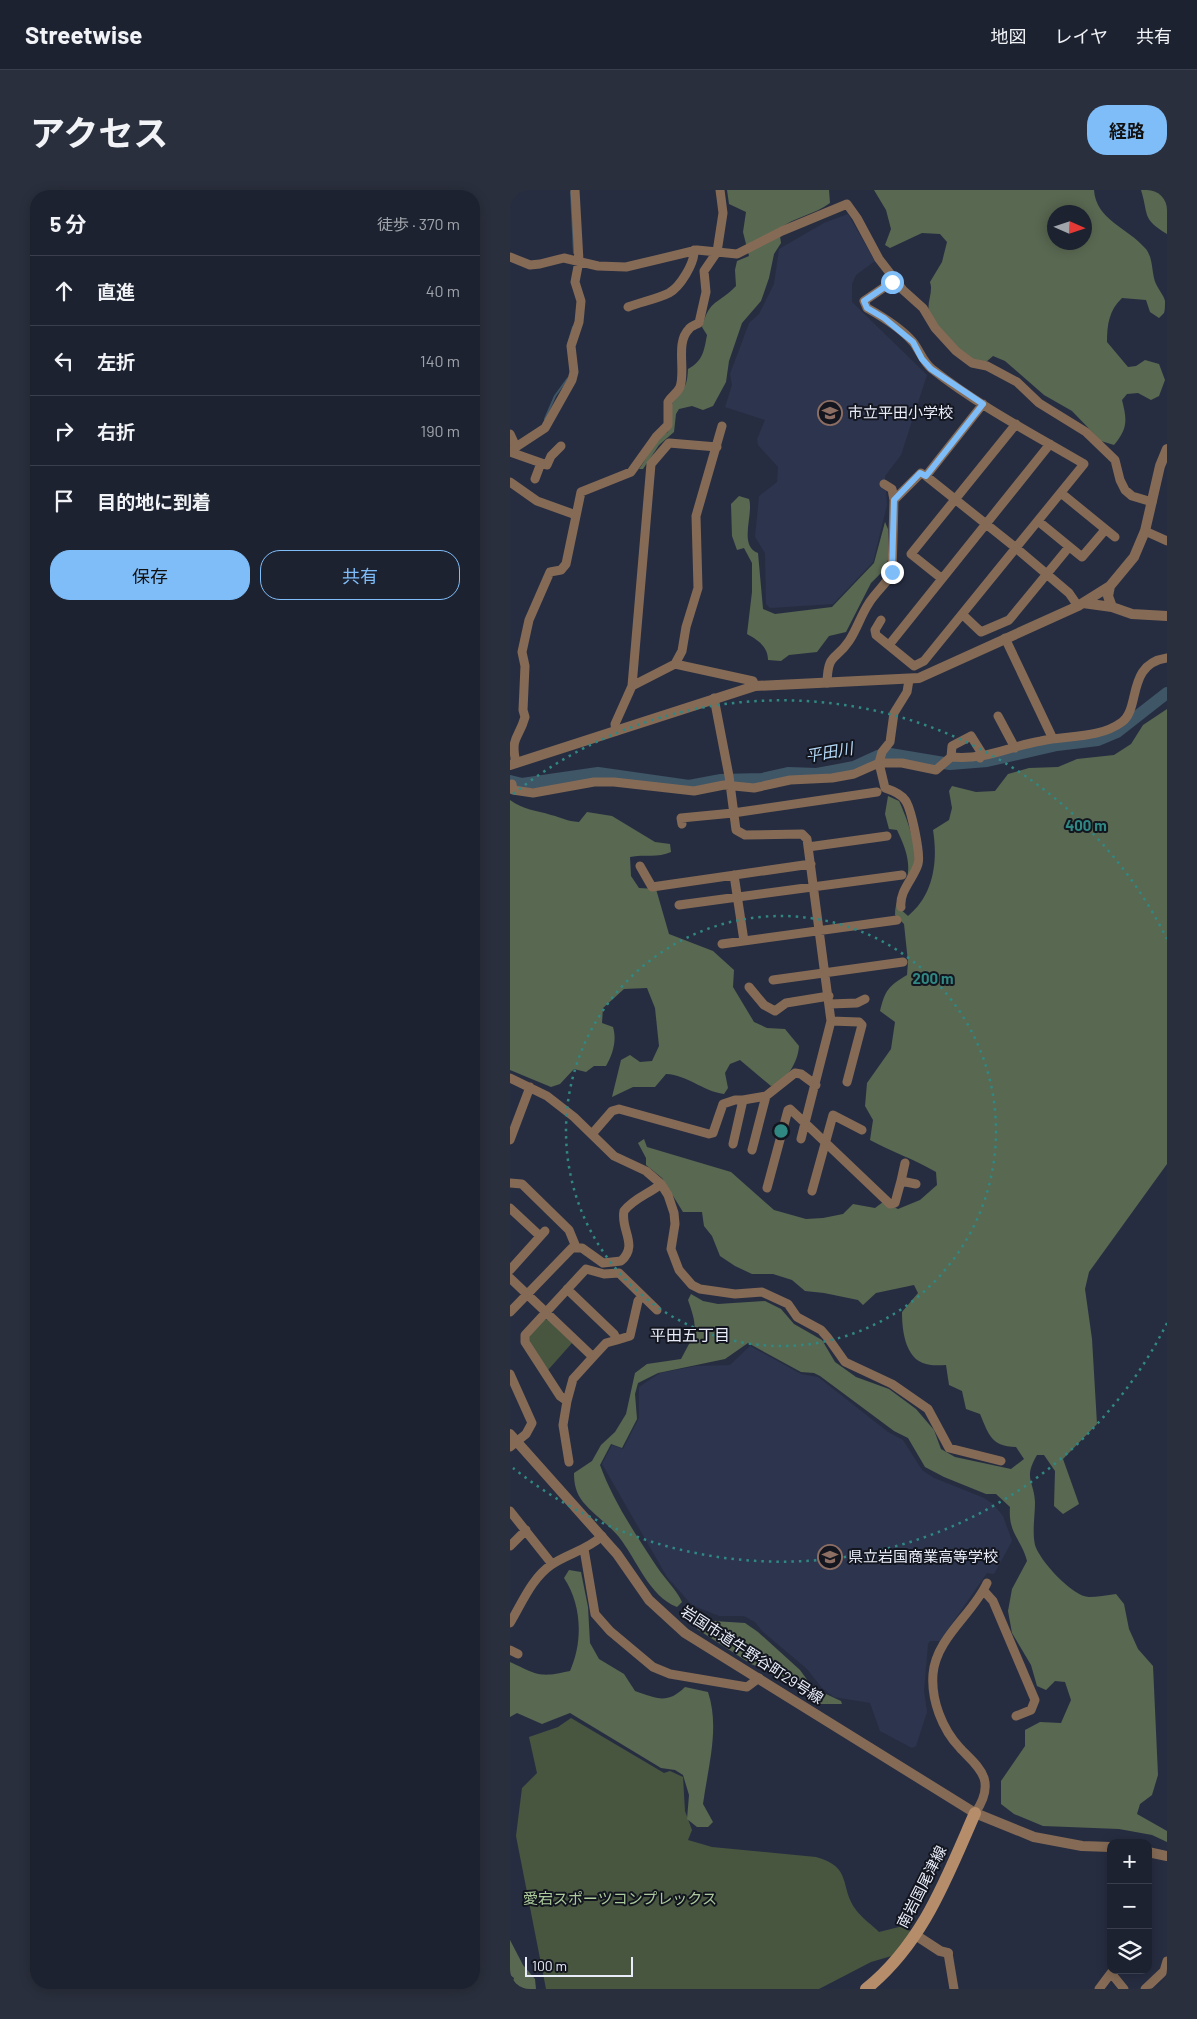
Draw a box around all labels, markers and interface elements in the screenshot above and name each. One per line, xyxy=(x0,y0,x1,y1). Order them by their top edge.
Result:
text: Streetwise xyxy=(25,20,142,49)
text: 地図 xyxy=(991,25,1027,47)
text: レイヤ xyxy=(1055,25,1108,47)
text: 共有 xyxy=(1136,25,1172,47)
button: 経路 xyxy=(1087,105,1167,155)
text: アクセス xyxy=(30,111,168,153)
north arrow xyxy=(1047,205,1092,250)
text: 5 分 xyxy=(50,211,87,236)
text: 徒歩 · 370 m xyxy=(377,214,460,233)
route start xyxy=(881,271,904,294)
icon: ahead xyxy=(50,277,78,305)
text: 直進 xyxy=(97,280,135,303)
text: 40 m xyxy=(426,281,460,300)
icon: left xyxy=(50,347,78,375)
text: 左折 xyxy=(97,350,135,373)
text: 140 m xyxy=(420,351,460,370)
school or university icon: 市立平田小学校 xyxy=(817,400,843,426)
place label: 市立平田小学校 xyxy=(848,403,953,421)
icon: right xyxy=(50,417,78,445)
text: 右折 xyxy=(97,420,135,443)
text: 190 m xyxy=(421,421,460,440)
icon: arrive xyxy=(50,487,78,515)
text: 目的地に到着 xyxy=(97,490,211,513)
button: 保存 xyxy=(50,550,250,600)
button: 共有 xyxy=(260,550,460,600)
route end xyxy=(881,561,904,584)
water label: 平田川 xyxy=(804,738,856,765)
text: 400 m xyxy=(1065,816,1107,834)
text: 200 m xyxy=(912,969,954,987)
centre of rings xyxy=(772,1122,790,1140)
district label: 平田五丁目 xyxy=(650,1325,730,1344)
school or university icon: 県立岩国商業高等学校 xyxy=(817,1544,843,1570)
place label: 県立岩国商業高等学校 xyxy=(848,1547,998,1565)
street label: 岩国市道牛野谷町29号線 xyxy=(678,1601,827,1707)
map controls xyxy=(1107,1839,1152,1974)
button: + xyxy=(1107,1839,1152,1884)
street label: 南岩国尾津線 xyxy=(893,1842,950,1931)
button: − xyxy=(1107,1884,1152,1929)
park label: 愛宕スポーツコンプレックス xyxy=(523,1889,717,1907)
button: layers xyxy=(1107,1929,1152,1974)
scale bar xyxy=(525,1954,632,1977)
text: 100 m xyxy=(532,1957,567,1974)

